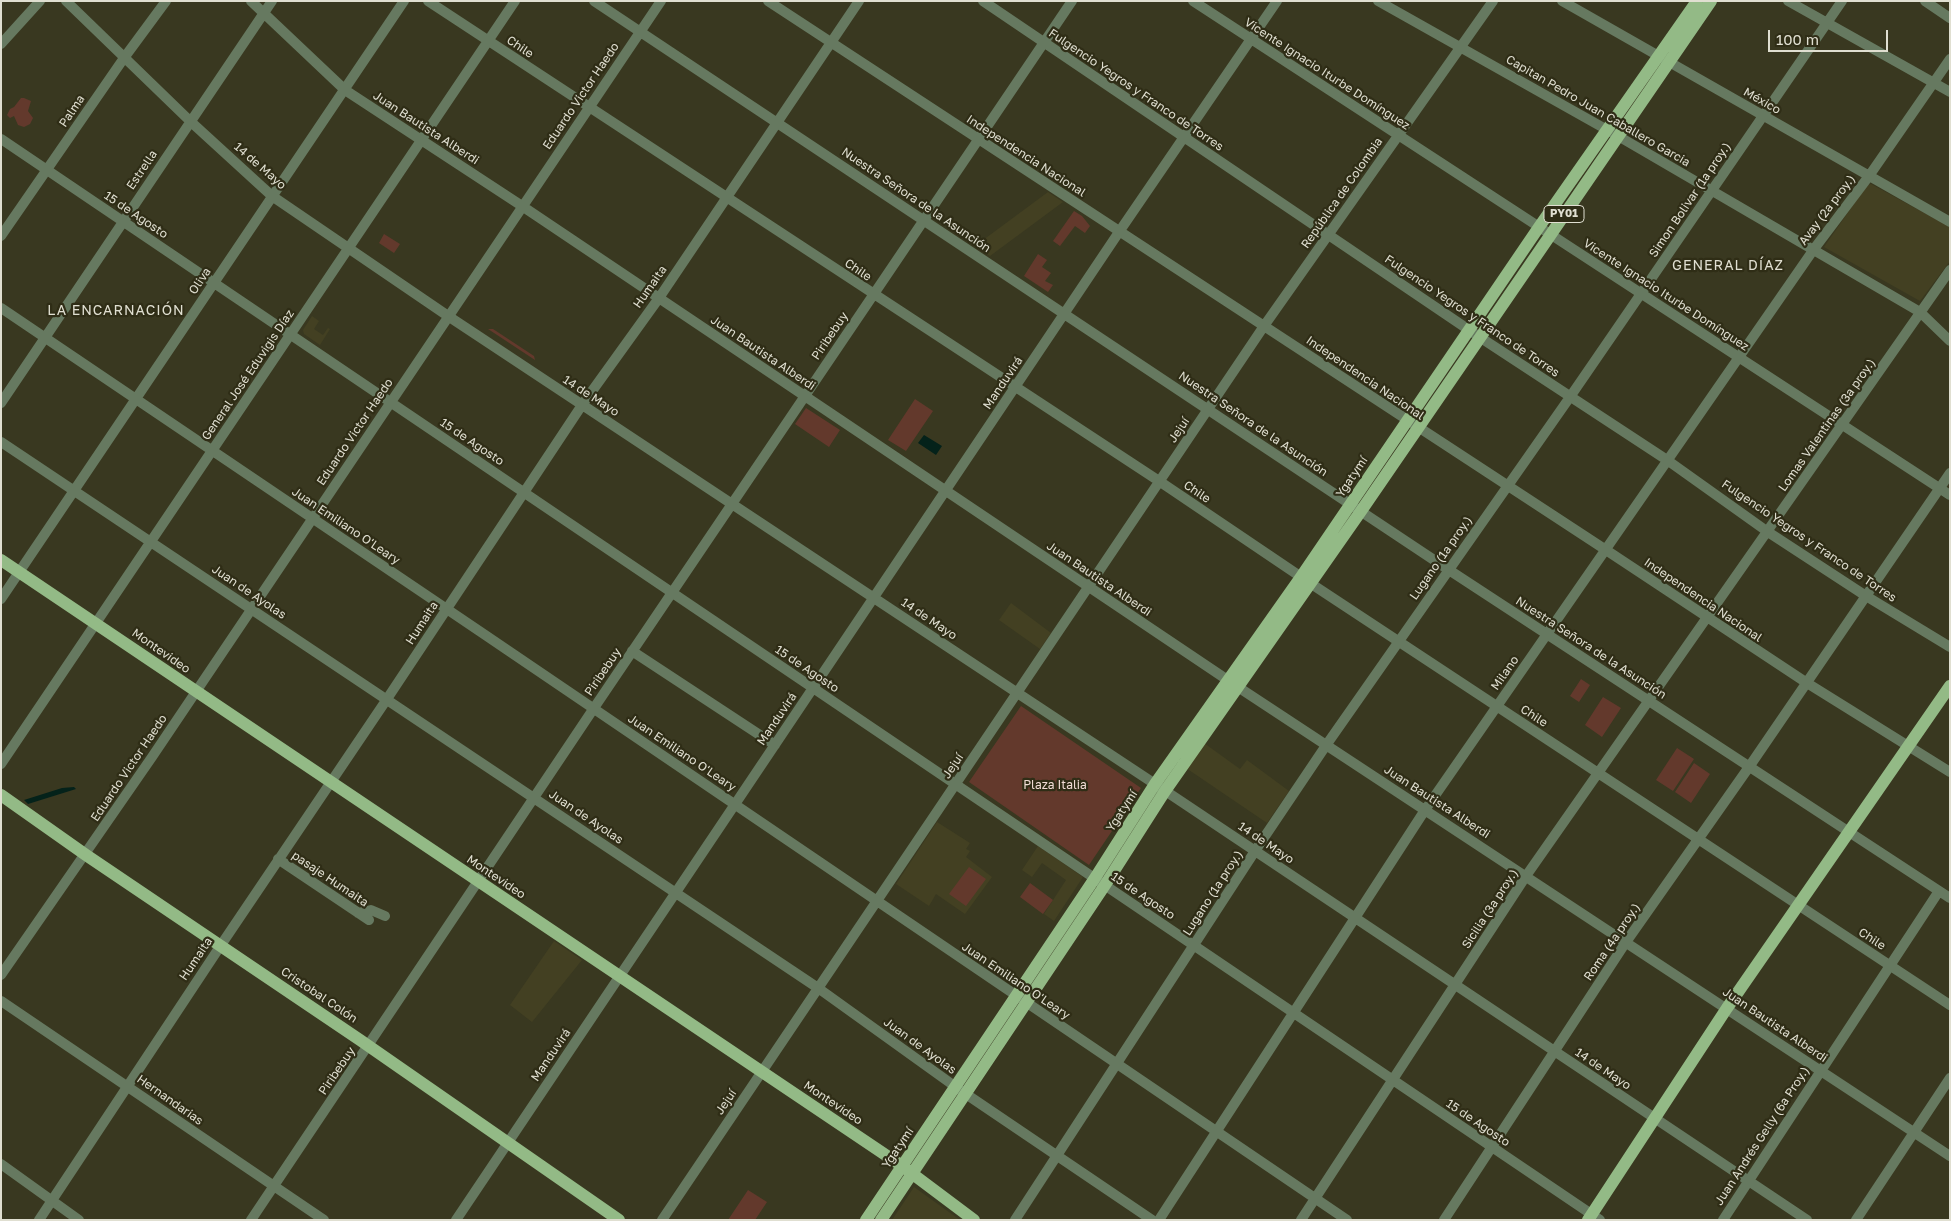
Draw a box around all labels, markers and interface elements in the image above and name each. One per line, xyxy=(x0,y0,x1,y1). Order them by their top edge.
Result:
street label: Vicente Ignacio Iturbe Domínguez xyxy=(1242,15,1412,133)
scale bar xyxy=(1771,20,1891,52)
street label: Fulgencio Yegros y Franco de Torres xyxy=(1046,26,1226,154)
text: 100 m xyxy=(1776,30,1819,48)
street label: Chile xyxy=(504,33,536,61)
street label: Eduardo Victor Haedo xyxy=(540,40,622,152)
street label: Capitan Pedro Juan Caballero Garcia xyxy=(1503,52,1693,170)
street label: México xyxy=(1741,85,1783,117)
street label: Juan Bautista Alberdi xyxy=(370,88,482,168)
street label: Palma xyxy=(56,92,88,130)
street label: Independencia Nacional xyxy=(964,112,1088,200)
street label: República de Colombia xyxy=(1298,135,1386,251)
street label: 14 de Mayo xyxy=(231,140,289,192)
street label: Simon Bolivar (1ª proy.) xyxy=(1646,140,1734,260)
street label: Nuestra Señora de la Asunción xyxy=(839,145,993,255)
street label: Estrella xyxy=(124,148,160,192)
street label: Avay (2ª proy.) xyxy=(1796,172,1858,248)
street label: 15 de Agosto xyxy=(101,188,171,242)
road number: PY01 xyxy=(1544,205,1584,222)
street label: Vicente Ignacio Iturbe Domínguez xyxy=(1581,236,1751,354)
street label: Fulgencio Yegros y Franco de Torres xyxy=(1382,252,1562,380)
street label: Chile xyxy=(842,256,874,284)
district label: GENERAL DÍAZ xyxy=(1671,258,1785,274)
street label: Humaita xyxy=(630,263,670,311)
street label: Oliva xyxy=(186,265,214,297)
district label: LA ENCARNACIÓN xyxy=(46,303,186,319)
street label: General José Eduvigis Díaz xyxy=(199,307,297,443)
street label: Piribebuy xyxy=(809,309,851,363)
street label: Juan Bautista Alberdi xyxy=(708,313,818,393)
street label: Independencia Nacional xyxy=(1303,333,1427,423)
street label: Manduvirá xyxy=(980,354,1026,412)
street label: Lomas Valentinas (3ª proy.) xyxy=(1776,356,1878,494)
street label: Nuestra Señora de la Asunción xyxy=(1176,369,1330,479)
street label: 14 de Mayo xyxy=(560,373,622,419)
street label: Eduardo Victor Haedo xyxy=(314,376,396,488)
street label: 15 de Agosto xyxy=(437,415,507,469)
street label: Jejuí xyxy=(1165,415,1193,445)
street label: Ygatymí xyxy=(1333,454,1371,500)
street label: Fulgencio Yegros y Franco de Torres xyxy=(1719,477,1899,605)
street label: Chile xyxy=(1181,478,1213,506)
street label: Juan Emiliano O'Leary xyxy=(289,484,403,568)
street label: Lugano (1ª proy.) xyxy=(1407,513,1475,603)
street label: Juan Bautista Alberdi xyxy=(1044,539,1154,619)
street label: Independencia Nacional xyxy=(1641,555,1765,645)
street label: Juan de Ayolas xyxy=(209,562,289,622)
street label: Nuestra Señora de la Asunción xyxy=(1513,594,1669,702)
street label: 14 de Mayo xyxy=(898,595,960,643)
street label: Humaita xyxy=(403,599,441,647)
street label: Montevideo xyxy=(129,626,193,676)
street label: 15 de Agosto xyxy=(772,642,842,696)
street label: Piribebuy xyxy=(582,645,624,699)
street label: Milano xyxy=(1488,653,1522,693)
street label: Manduvirá xyxy=(754,690,800,748)
street label: Chile xyxy=(1518,702,1550,730)
street label: Juan Emiliano O'Leary xyxy=(625,711,739,795)
street label: Eduardo Victor Haedo xyxy=(88,712,170,824)
street label: Jejuí xyxy=(939,751,967,781)
street label: Juan Bautista Alberdi xyxy=(1381,762,1493,842)
park label: Plaza Italia xyxy=(1023,778,1087,792)
street label: Juan de Ayolas xyxy=(546,787,626,847)
street label: Ygatymí xyxy=(1103,788,1141,834)
street label: 14 de Mayo xyxy=(1235,819,1297,867)
street label: pasaje Humaita xyxy=(289,848,371,910)
street label: Lugano (1ª proy.) xyxy=(1180,848,1246,938)
street label: Montevideo xyxy=(464,852,528,902)
street label: Sicilia (3ª proy.) xyxy=(1459,867,1521,951)
street label: 15 de Agosto xyxy=(1108,869,1178,923)
street label: Roma (4ª proy.) xyxy=(1581,901,1643,983)
street label: Chile xyxy=(1856,925,1888,953)
street label: Humaita xyxy=(176,935,216,983)
street label: Juan Emiliano O'Leary xyxy=(959,939,1073,1023)
street label: Cristobal Colón xyxy=(278,964,360,1026)
street label: Juan Bautista Alberdi xyxy=(1720,985,1830,1065)
street label: Juan de Ayolas xyxy=(881,1015,959,1077)
street label: Manduvirá xyxy=(528,1026,574,1084)
street label: Piribebuy xyxy=(316,1044,358,1098)
street label: 14 de Mayo xyxy=(1572,1045,1634,1093)
street label: Juan Andrés Gelly (6ª Proy.) xyxy=(1712,1064,1812,1208)
street label: Hernandarias xyxy=(134,1072,206,1128)
street label: Montevideo xyxy=(801,1078,865,1128)
street label: Jejuí xyxy=(712,1087,740,1117)
street label: 15 de Agosto xyxy=(1443,1096,1513,1150)
street label: Ygatymí xyxy=(879,1125,917,1171)

